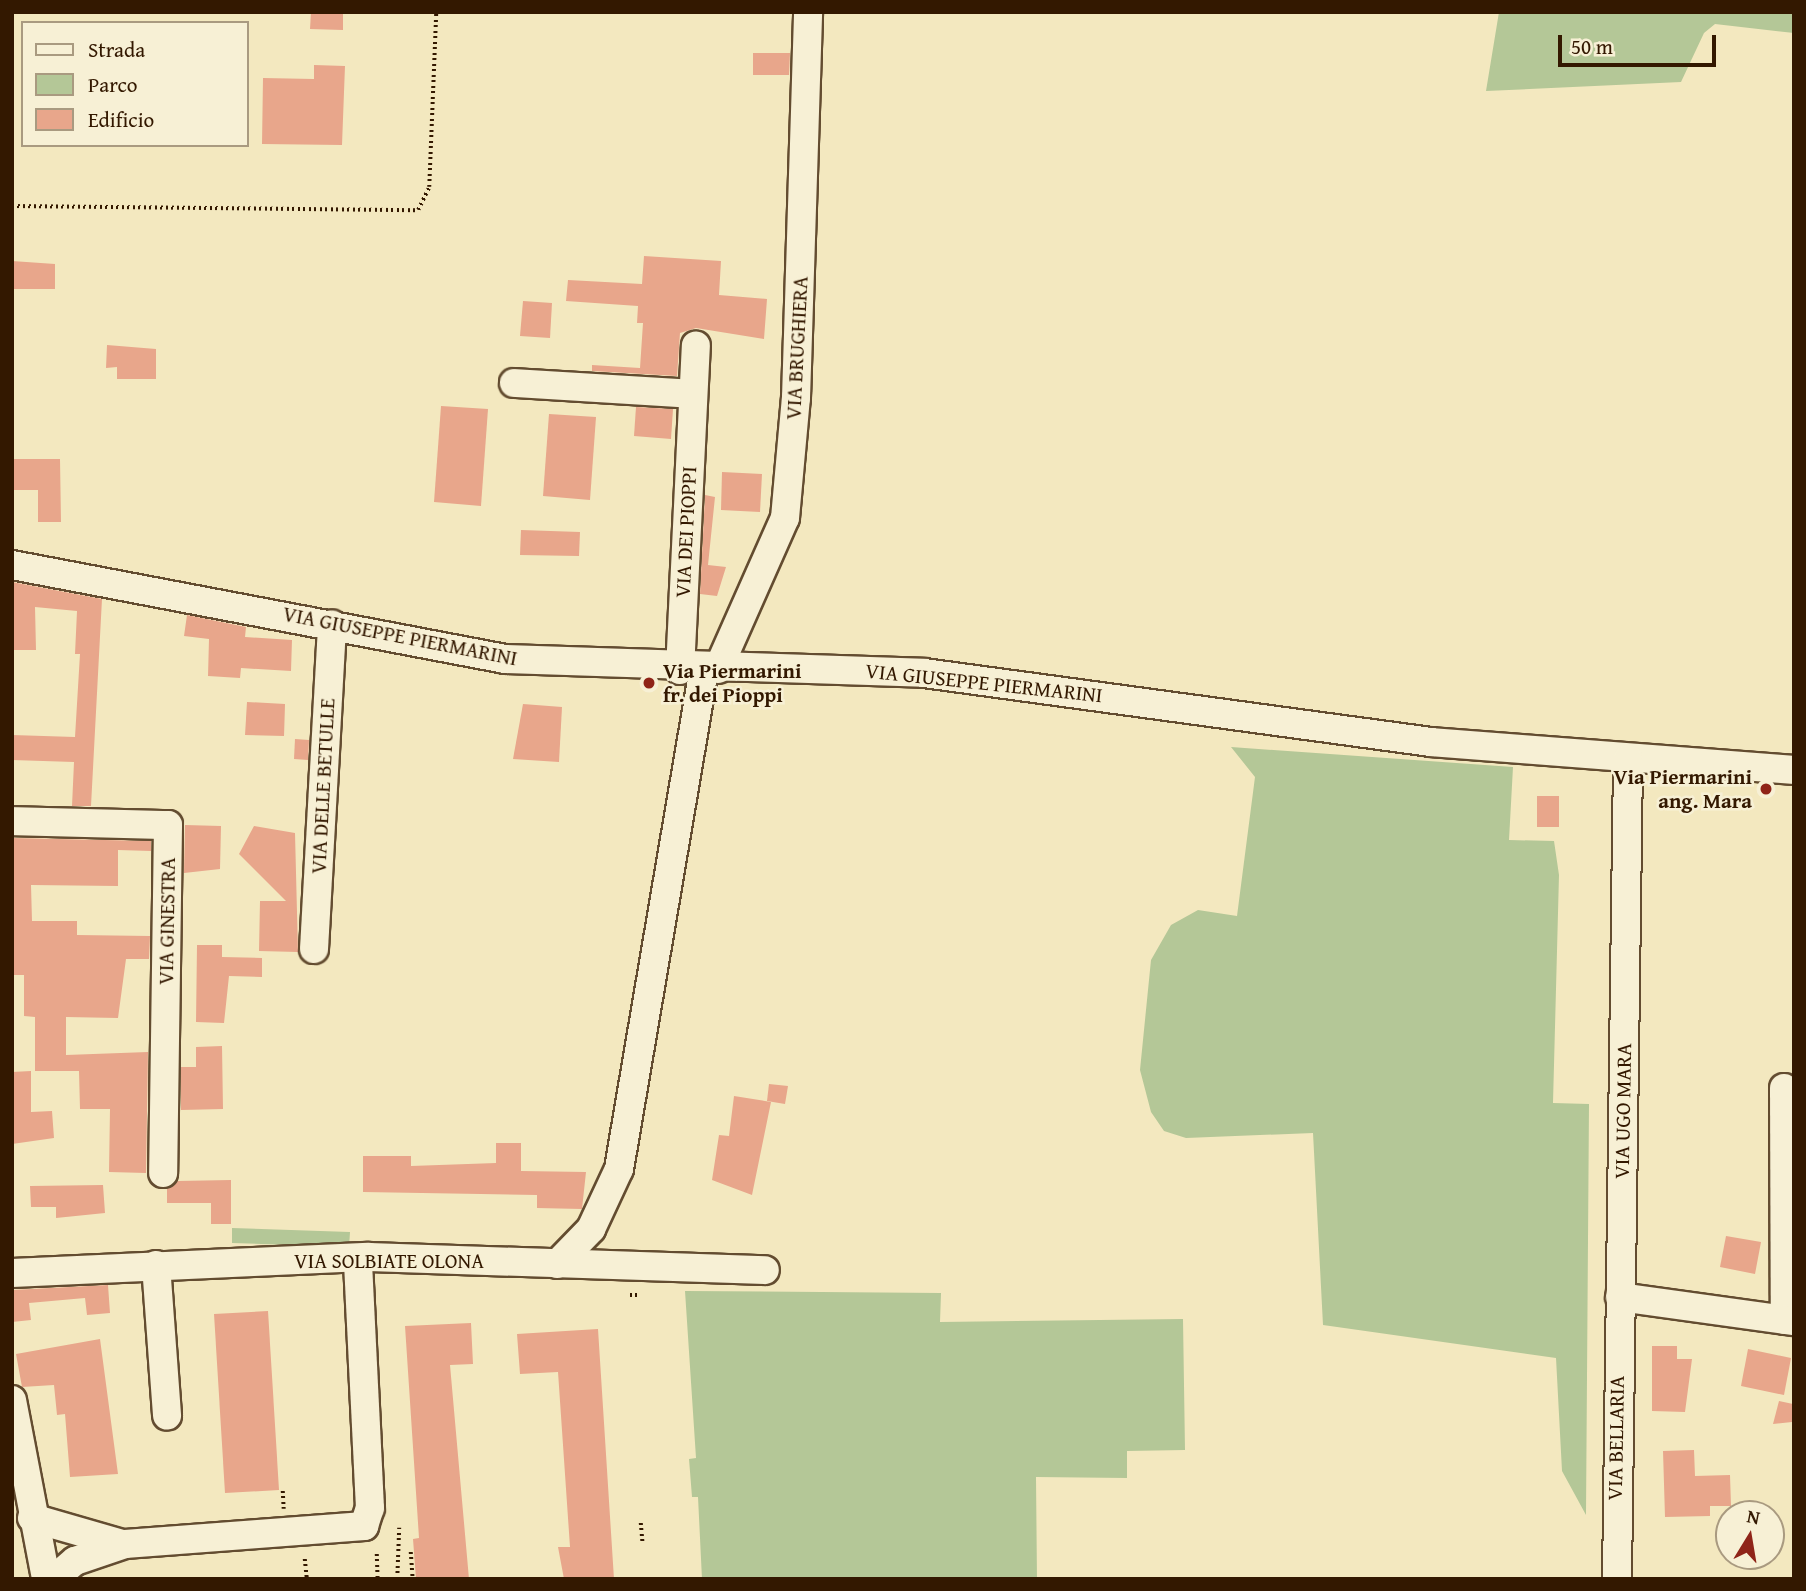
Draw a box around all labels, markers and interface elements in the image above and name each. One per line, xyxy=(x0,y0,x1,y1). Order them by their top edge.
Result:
legend xyxy=(21,21,248,147)
scale bar xyxy=(1561,21,1718,65)
text: 50 m xyxy=(1571,31,1613,62)
text: Strada xyxy=(88,34,145,65)
text: Parco xyxy=(88,69,138,100)
text: Edificio xyxy=(88,104,154,135)
street label: VIA BRUGHIERA xyxy=(781,276,813,420)
street label: VIA DEI PIOPPI xyxy=(670,466,702,598)
street label: VIA GIUSEPPE PIERMARINI xyxy=(281,601,519,671)
place label: Via Piermarini fr. dei Pioppi xyxy=(663,658,801,708)
street label: VIA GIUSEPPE PIERMARINI xyxy=(864,658,1104,708)
marker: Via Piermarini fr. dei Pioppi xyxy=(641,675,657,691)
street label: VIA DELLE BETULLE xyxy=(306,698,340,874)
place label: Via Piermarini ang. Mara xyxy=(1614,764,1752,814)
marker: Via Piermarini ang. Mara xyxy=(1758,781,1774,797)
street label: VIA GINESTRA xyxy=(153,857,181,985)
street label: VIA UGO MARA xyxy=(1609,1043,1637,1179)
street label: VIA SOLBIATE OLONA xyxy=(294,1248,484,1274)
street label: VIA BELLARIA xyxy=(1602,1375,1630,1501)
north arrow xyxy=(1715,1500,1785,1570)
text: N xyxy=(1745,1501,1763,1531)

